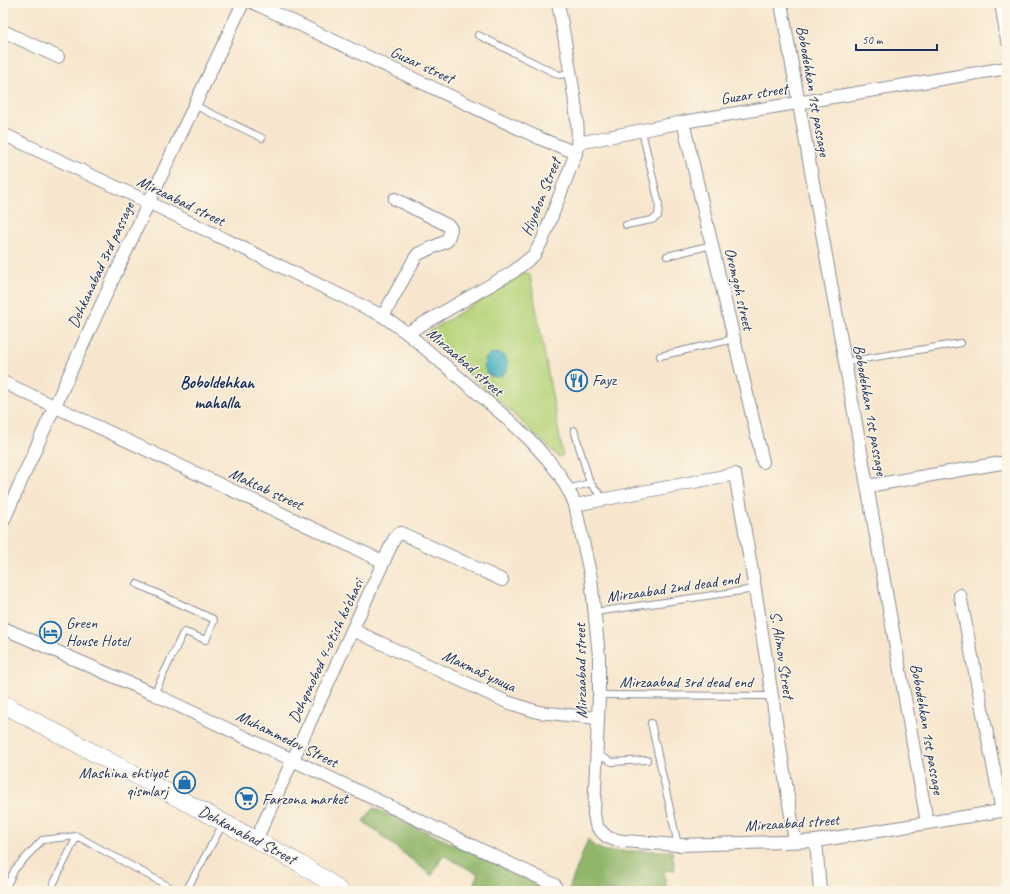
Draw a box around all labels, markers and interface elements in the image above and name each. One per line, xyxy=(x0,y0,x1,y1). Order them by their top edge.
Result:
street label: Bobodehkan 1st passage xyxy=(792,24,835,160)
scale bar xyxy=(856,26,937,52)
text: 50 m xyxy=(862,32,884,48)
street label: Guzar street xyxy=(387,42,459,89)
street label: Guzar street xyxy=(719,78,792,109)
street label: Hiyobon Street xyxy=(516,153,567,239)
street label: Mirzaаbаd street xyxy=(134,171,230,232)
street label: Dehkanabad 3rd passage xyxy=(63,197,140,331)
street label: Oromgoh street xyxy=(720,246,759,334)
street label: Mirzaаbаd street xyxy=(423,323,509,402)
street label: Bobodehkan 1st passage xyxy=(849,343,892,479)
restaurant icon: Fayz xyxy=(563,367,589,393)
place label: Fayz xyxy=(592,370,618,390)
district label: Boboldehkan mahalla xyxy=(180,372,255,413)
street label: Maktab street xyxy=(226,463,308,515)
street label: Mirzaabad 2nd dead end xyxy=(605,568,743,607)
street label: Dehqonobod 4-o'tish ko'chasi xyxy=(284,574,369,726)
street label: S. Alimov Street xyxy=(765,610,799,703)
place label: Green House Hotel xyxy=(66,613,132,651)
hotel icon: Green House Hotel xyxy=(38,619,64,645)
street label: Mirzaаbаd street xyxy=(570,622,592,719)
street label: Мактаб улица xyxy=(439,645,520,697)
street label: Bobodehkan 1st passage xyxy=(906,662,949,798)
street label: Mirzaаbаd 3rd dead end xyxy=(620,672,755,692)
street label: Muhammedov Street xyxy=(233,706,343,773)
place label: Mashina ehtiyot qismlarj xyxy=(79,763,170,801)
shop icon: Mashina ehtiyot qismlarj xyxy=(171,769,197,795)
supermarket icon: Farzona market xyxy=(234,786,260,812)
place label: Farzona market xyxy=(262,789,350,809)
street label: Dehkаnabad Street xyxy=(195,801,302,870)
street label: Mirzaabad street xyxy=(744,810,842,836)

